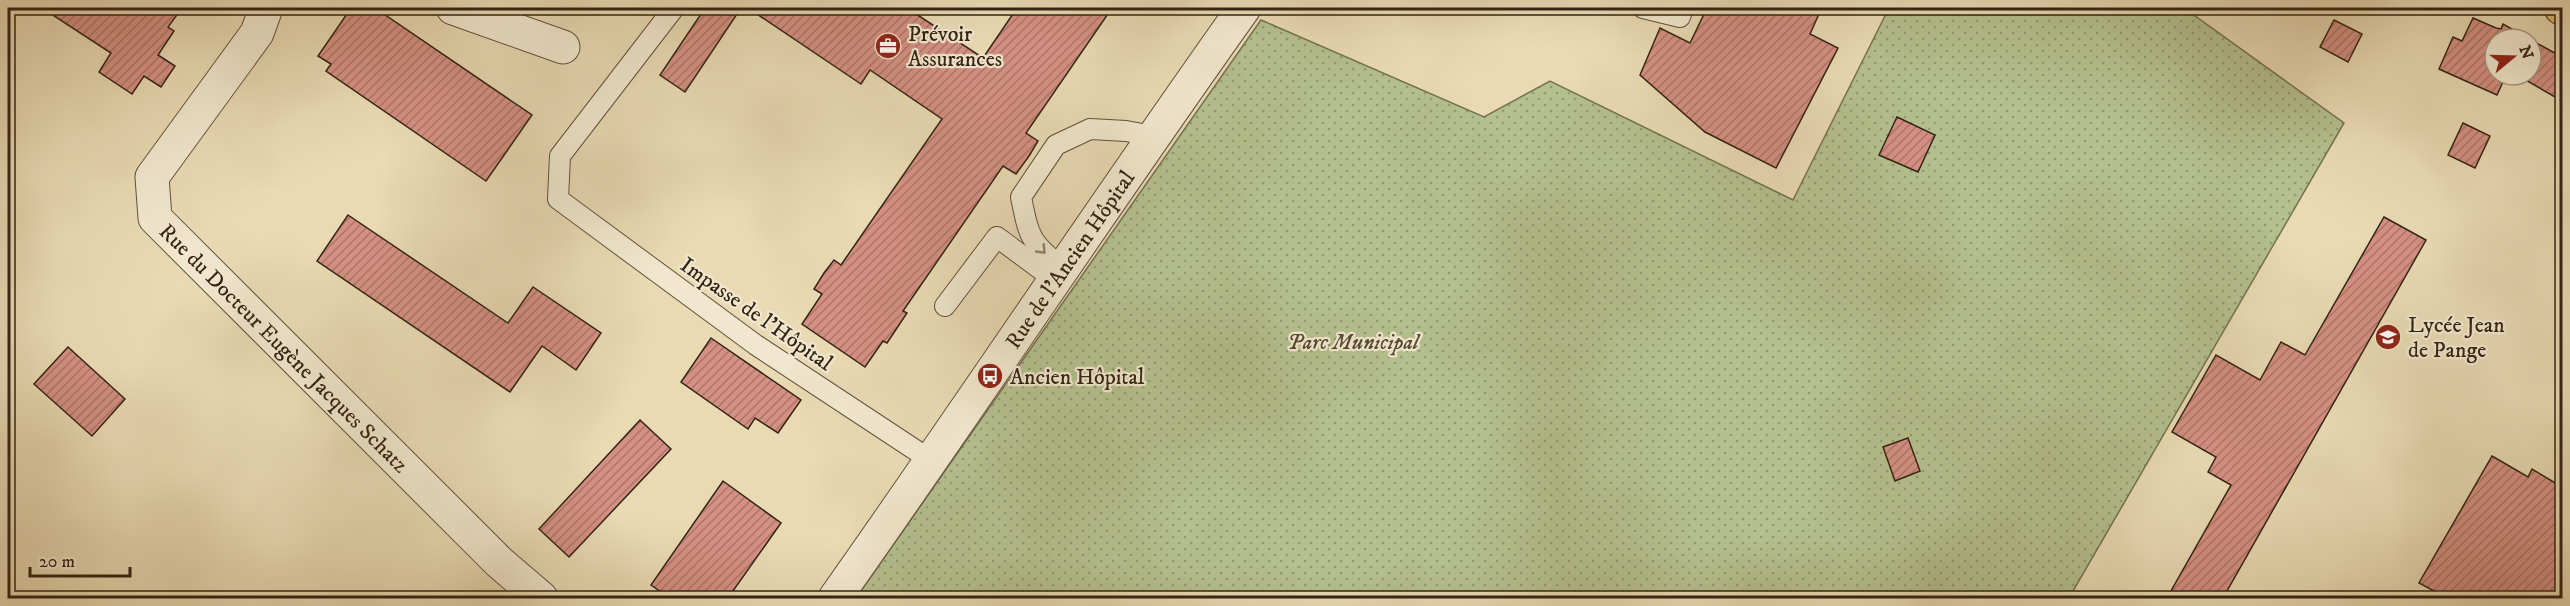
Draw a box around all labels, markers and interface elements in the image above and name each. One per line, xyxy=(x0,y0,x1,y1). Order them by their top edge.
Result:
place label: Prévoir Assurances xyxy=(908,21,1002,73)
north arrow xyxy=(2483,27,2543,87)
office icon: Prévoir Assurances xyxy=(873,31,903,61)
text: N xyxy=(2515,43,2538,62)
street label: Rue de l'Ancien Hôpital xyxy=(1000,165,1141,354)
street label: Rue du Docteur Eugène Jacques Schatz xyxy=(153,218,414,479)
one-way arrow xyxy=(1035,244,1046,254)
street label: Impasse de l'Hôpital xyxy=(675,252,838,377)
place label: Lycée Jean de Pange xyxy=(2408,312,2505,364)
school or university icon: Lycée Jean de Pange xyxy=(2373,322,2403,352)
park label: Parc Municipal xyxy=(1287,329,1421,356)
bus stop icon: Ancien Hôpital xyxy=(975,361,1005,391)
place label: Ancien Hôpital xyxy=(1010,364,1145,391)
scale bar xyxy=(30,540,130,578)
text: 20 m xyxy=(39,551,75,573)

